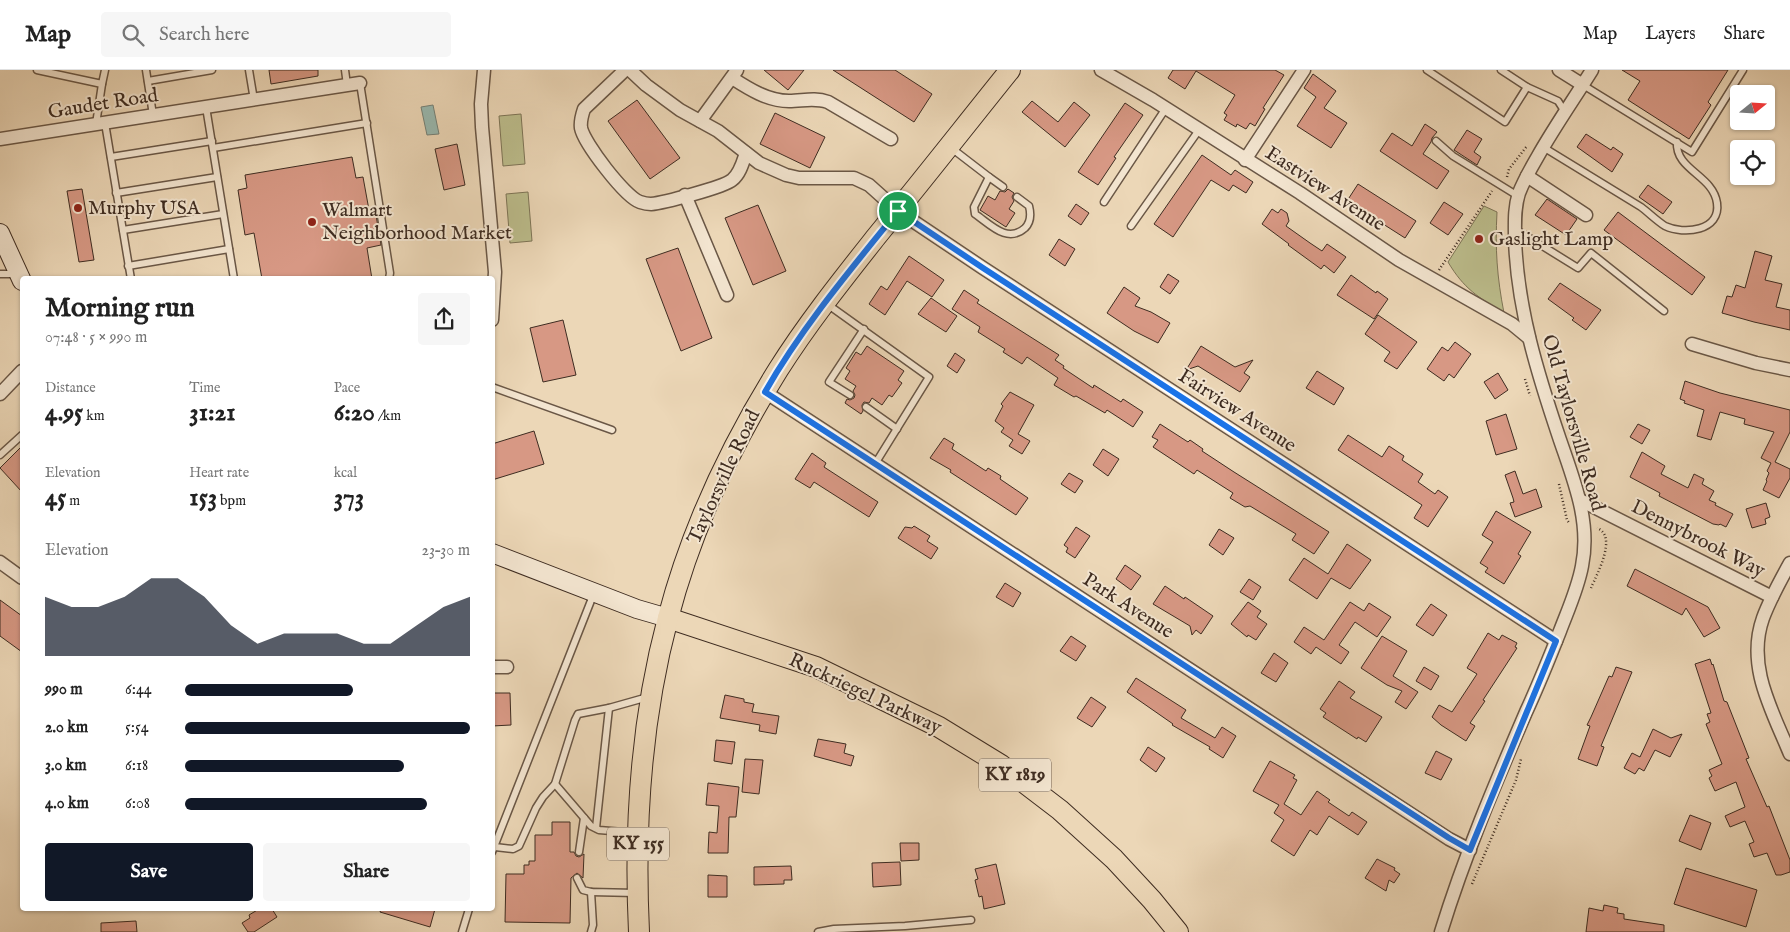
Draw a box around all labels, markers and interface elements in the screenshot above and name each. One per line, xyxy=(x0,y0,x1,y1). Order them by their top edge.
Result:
search box xyxy=(101,12,451,57)
text: Map xyxy=(25,19,71,50)
icon: search xyxy=(119,21,147,49)
text: Search here xyxy=(159,23,250,47)
text: Map xyxy=(1583,23,1617,46)
text: Layers xyxy=(1645,23,1696,46)
text: Share xyxy=(1724,23,1765,46)
street label: Gaudet Road xyxy=(46,83,160,125)
north arrow xyxy=(1730,85,1775,130)
map controls xyxy=(1730,85,1775,185)
button: locate xyxy=(1730,140,1775,185)
street label: Eastview Avenue xyxy=(1260,141,1390,237)
pin xyxy=(877,190,919,232)
place label: Murphy USA xyxy=(88,196,201,221)
icon: arrive xyxy=(884,197,912,225)
place label: Walmart Neighborhood Market xyxy=(322,198,512,246)
marker: Murphy USA xyxy=(72,202,84,214)
marker: Walmart Neighborhood Market xyxy=(306,216,318,228)
place label: Gaslight Lamp xyxy=(1489,227,1613,252)
marker: Gaslight Lamp xyxy=(1473,233,1485,245)
text: Morning run xyxy=(45,291,195,326)
button: share xyxy=(418,293,470,345)
text: 07:48 · 5 × 990 m xyxy=(45,328,147,348)
street label: Old Taylorsville Road xyxy=(1536,332,1610,514)
street label: Fairview Avenue xyxy=(1173,364,1301,458)
text: Distance xyxy=(45,379,96,397)
text: Time xyxy=(189,379,220,397)
text: Pace xyxy=(334,379,360,397)
text: 4.95 xyxy=(45,397,83,429)
text: 31:21 xyxy=(189,397,236,429)
text: 6:20 xyxy=(334,397,375,429)
street label: Taylorsville Road xyxy=(682,406,766,548)
text: km xyxy=(83,407,105,425)
text: /km xyxy=(375,407,401,425)
text: Elevation xyxy=(45,464,101,482)
text: Heart rate xyxy=(189,464,249,482)
text: kcal xyxy=(334,464,357,482)
text: 45 xyxy=(45,482,66,514)
text: 153 xyxy=(189,482,217,514)
text: 373 xyxy=(334,482,364,514)
text: m xyxy=(66,492,80,510)
text: bpm xyxy=(217,492,246,510)
street label: Dennybrook Way xyxy=(1627,495,1769,584)
text: Elevation xyxy=(45,541,108,561)
text: 23–30 m xyxy=(421,541,470,561)
street label: Park Avenue xyxy=(1078,567,1178,645)
street label: Ruckriegel Parkway xyxy=(785,648,946,740)
text: 990 m xyxy=(45,680,83,700)
text: 6:44 xyxy=(125,680,152,700)
text: 2.0 km xyxy=(45,718,88,738)
text: 5:54 xyxy=(125,718,149,738)
text: 3.0 km xyxy=(45,756,87,776)
text: 6:18 xyxy=(125,756,148,776)
road number: KY 1819 xyxy=(979,758,1051,792)
text: 4.0 km xyxy=(45,794,89,814)
text: 6:08 xyxy=(125,794,150,814)
road number: KY 155 xyxy=(607,828,669,861)
button: Save xyxy=(45,843,253,901)
button: Share xyxy=(263,843,470,901)

